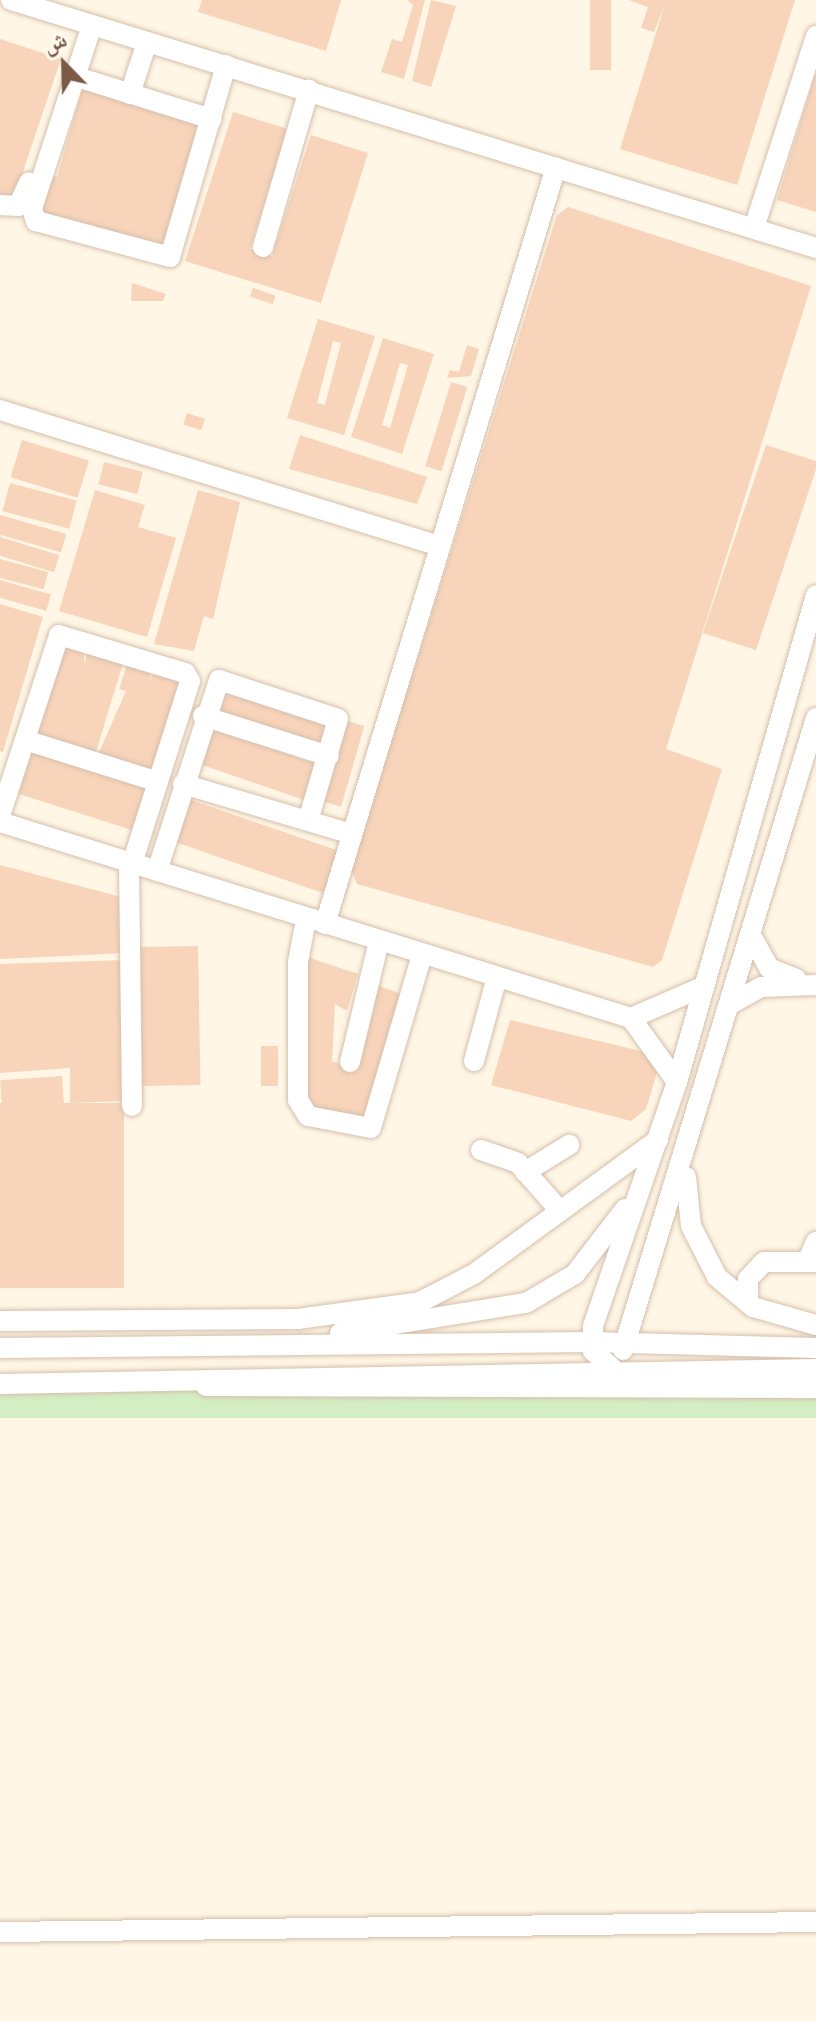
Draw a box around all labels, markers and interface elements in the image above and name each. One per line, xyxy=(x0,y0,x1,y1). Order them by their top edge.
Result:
north arrow xyxy=(24,24,104,104)
text: ش xyxy=(39,25,70,58)

